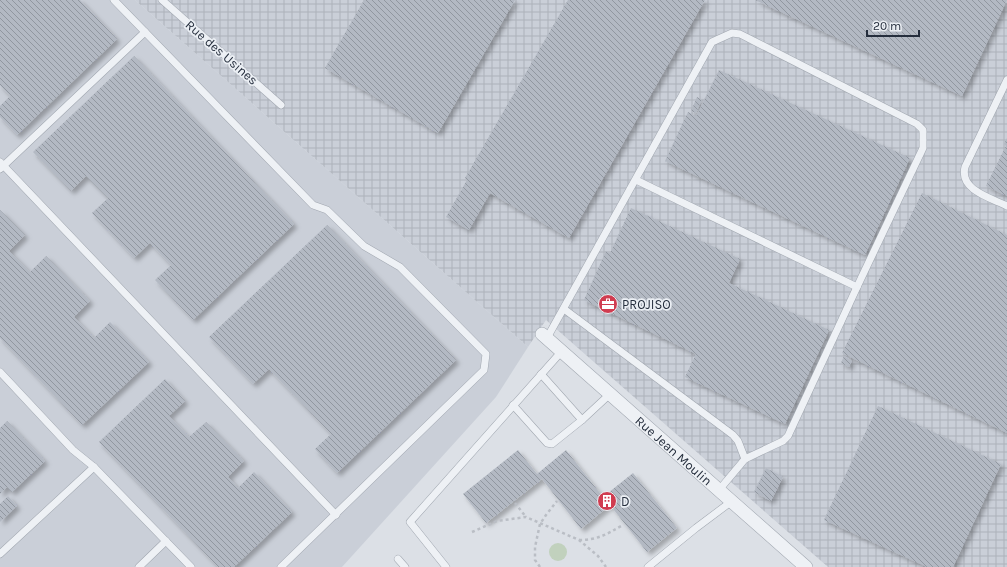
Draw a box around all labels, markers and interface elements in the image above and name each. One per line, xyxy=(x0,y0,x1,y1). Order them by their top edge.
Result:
scale bar xyxy=(867,12,919,38)
street label: Rue des Usines xyxy=(183,17,261,88)
text: 20 m xyxy=(873,19,901,33)
office icon: PROJISO xyxy=(597,293,619,315)
place label: PROJISO xyxy=(622,297,671,312)
street label: Rue Jean Moulin xyxy=(632,413,715,489)
building icon: D xyxy=(596,490,618,512)
place label: D xyxy=(621,494,630,509)

